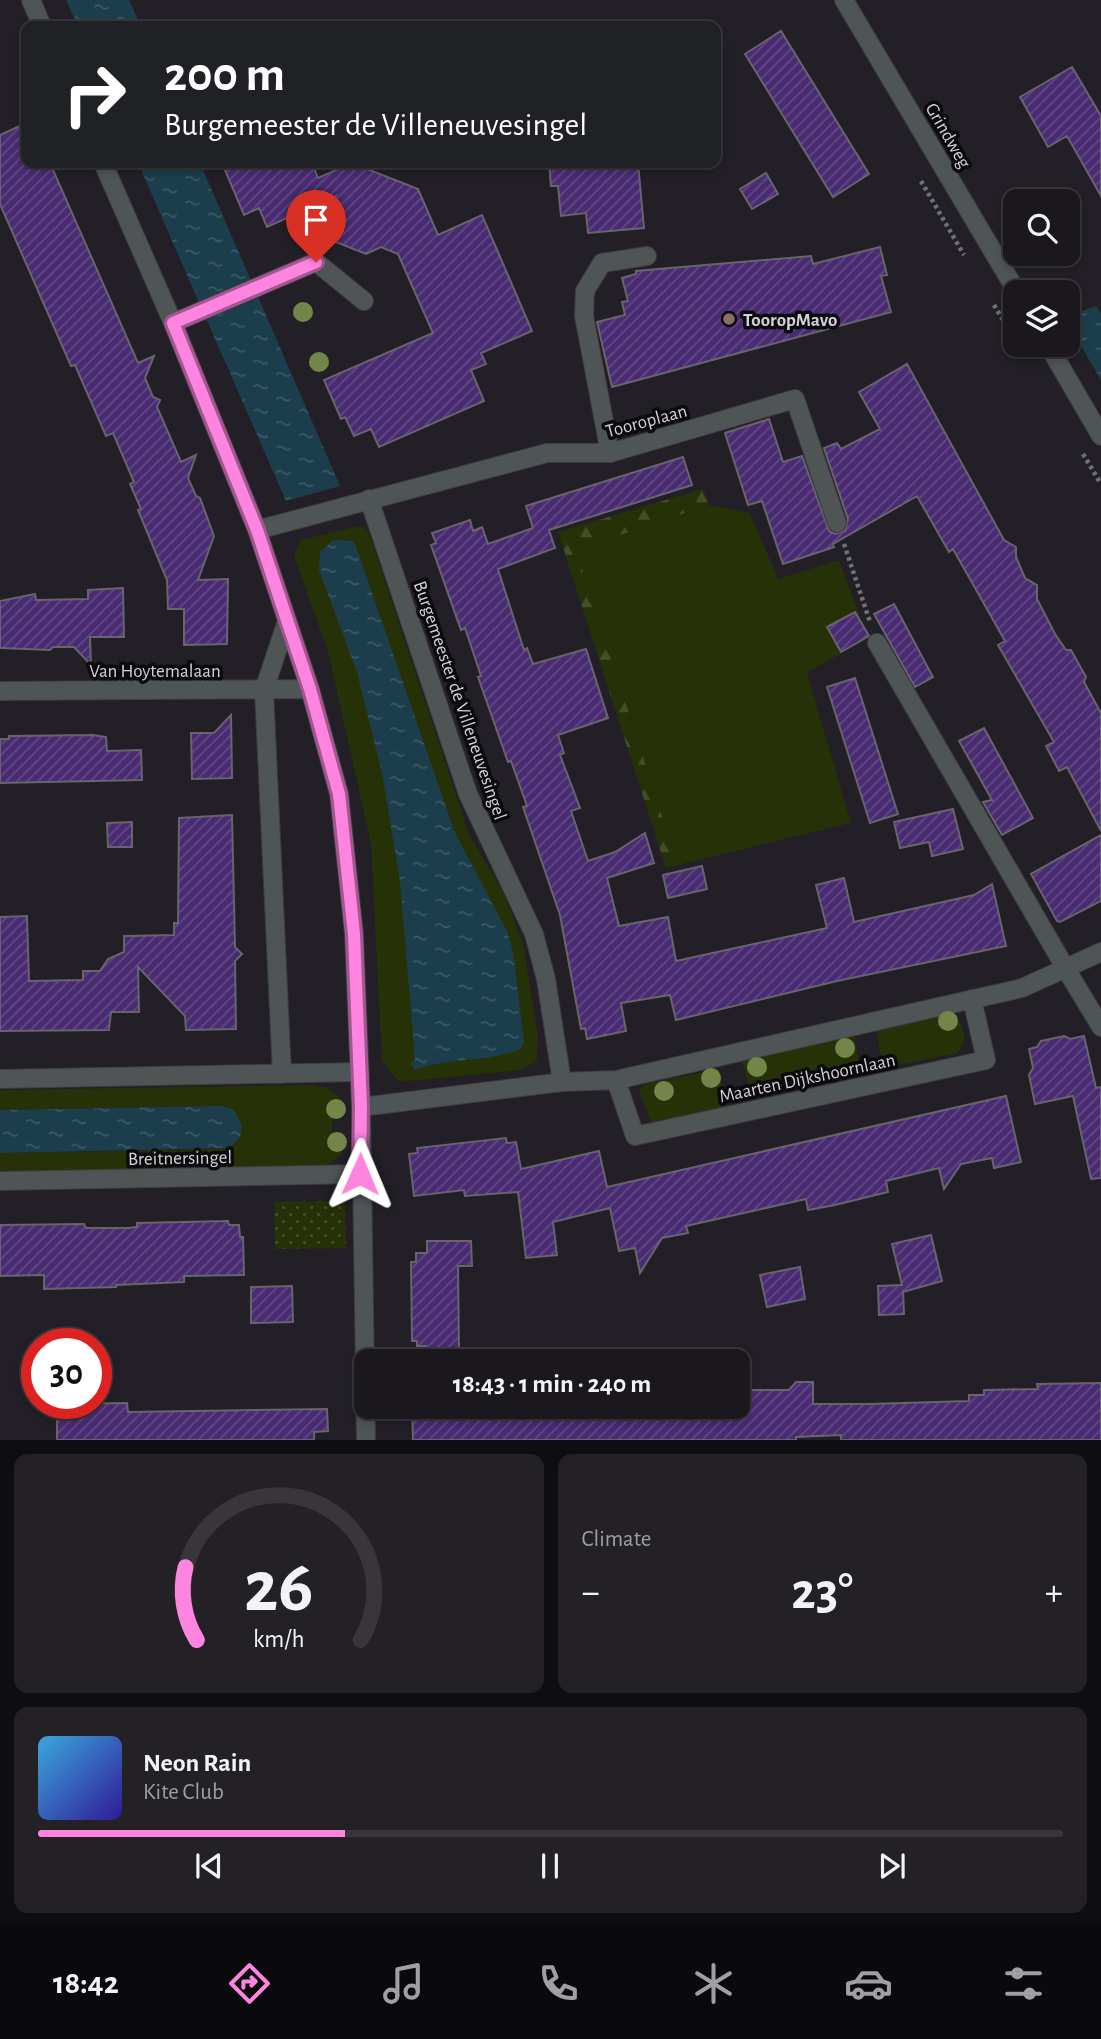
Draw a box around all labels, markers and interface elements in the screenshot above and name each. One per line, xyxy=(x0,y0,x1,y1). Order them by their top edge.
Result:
icon: right xyxy=(49,49,140,140)
text: 200 m xyxy=(164,51,285,100)
street label: Grindweg xyxy=(922,100,974,172)
text: Burgemeester de Villeneuvesingel xyxy=(164,109,587,141)
map controls xyxy=(1003,189,1080,357)
button: search xyxy=(1003,189,1080,266)
pin xyxy=(286,190,346,262)
icon: arrive xyxy=(297,201,335,239)
button: layers xyxy=(1003,280,1080,357)
marker: TooropMavo xyxy=(721,311,737,327)
place label: TooropMavo xyxy=(743,311,837,330)
street label: Tooroplaan xyxy=(604,401,689,441)
street label: Burgemeester de Villeneuvesingel xyxy=(410,579,509,822)
street label: Van Hoytemalaan xyxy=(89,662,221,681)
street label: Maarten Dijkshoornlaan xyxy=(718,1051,897,1106)
position arrow xyxy=(323,1137,397,1211)
street label: Breitnersingel xyxy=(128,1148,232,1169)
speed limit sign: 30 xyxy=(21,1328,112,1419)
text: 18:43 · 1 min · 240 m xyxy=(453,1371,651,1397)
text: Climate xyxy=(582,1528,651,1551)
text: 26 xyxy=(244,1552,313,1625)
text: 23° xyxy=(791,1566,853,1618)
text: − xyxy=(582,1574,600,1612)
text: + xyxy=(1045,1574,1063,1612)
text: km/h xyxy=(253,1626,305,1651)
text: Neon Rain xyxy=(143,1750,251,1776)
text: Kite Club xyxy=(143,1781,224,1804)
icon: previous xyxy=(190,1847,228,1885)
icon: pause xyxy=(531,1847,569,1885)
icon: next xyxy=(873,1847,911,1885)
icon: directions xyxy=(225,1959,274,2008)
icon: music xyxy=(379,1959,428,2008)
icon: phone xyxy=(534,1959,583,2008)
icon: climate xyxy=(689,1959,738,2008)
icon: car xyxy=(844,1959,893,2008)
icon: filters xyxy=(999,1959,1048,2008)
text: 18:42 xyxy=(53,1967,119,1999)

